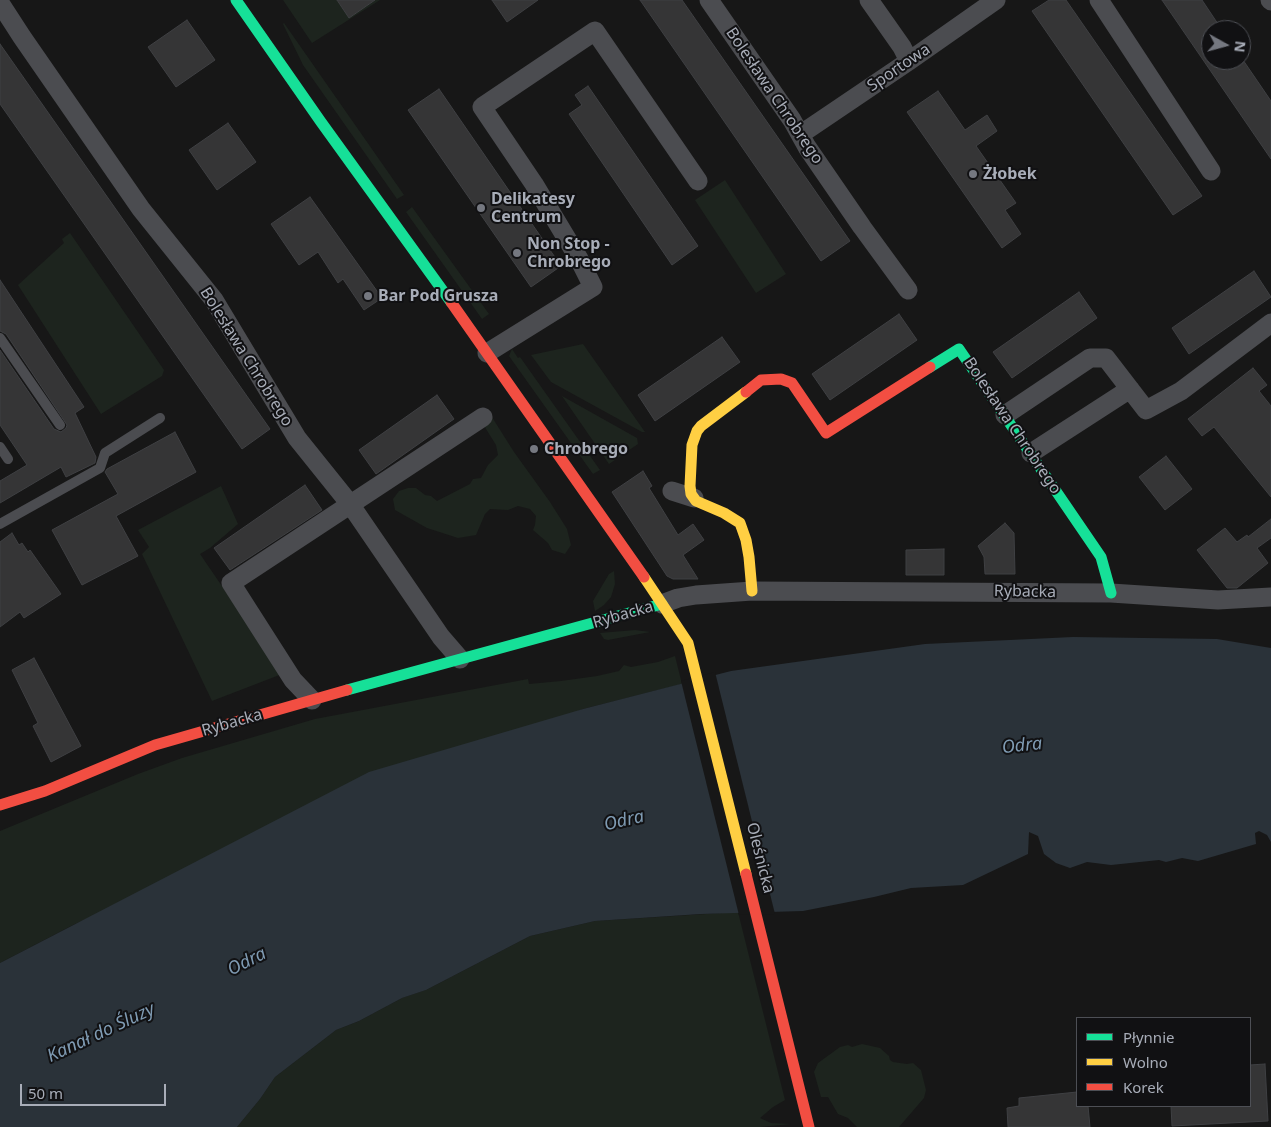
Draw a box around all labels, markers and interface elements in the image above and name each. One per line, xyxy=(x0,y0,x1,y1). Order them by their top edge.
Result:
north arrow xyxy=(1201,20,1251,70)
street label: Bolesława Chrobrego xyxy=(721,24,827,168)
street label: Sportowa xyxy=(864,40,934,96)
text: N xyxy=(1230,40,1251,54)
place label: Żłobek xyxy=(983,164,1037,184)
marker: Żłobek xyxy=(967,168,979,180)
place label: Delikatesy Centrum xyxy=(491,189,575,227)
marker: Delikatesy Centrum xyxy=(475,202,487,214)
place label: Non Stop - Chrobrego xyxy=(527,234,611,272)
marker: Non Stop - Chrobrego xyxy=(511,247,523,259)
street label: Bolesława Chrobrego xyxy=(195,284,297,430)
place label: Bar Pod Grusza xyxy=(378,286,498,306)
marker: Bar Pod Grusza xyxy=(362,290,374,302)
street label: Bolesława Chrobrego xyxy=(959,354,1065,498)
place label: Chrobrego xyxy=(544,439,628,459)
marker: Chrobrego xyxy=(528,443,540,455)
street label: Rybacka xyxy=(994,582,1056,602)
street label: Rybacka xyxy=(590,597,656,633)
street label: Rybacka xyxy=(199,705,265,741)
water label: Odra xyxy=(1001,733,1043,759)
water label: Odra xyxy=(602,806,646,836)
street label: Oleśnicka xyxy=(742,820,778,896)
water label: Odra xyxy=(224,943,270,981)
water label: Kanał do Śluzy xyxy=(44,999,158,1067)
legend xyxy=(1076,1017,1251,1107)
text: Płynnie xyxy=(1123,1027,1174,1047)
text: Wolno xyxy=(1123,1052,1168,1072)
scale bar xyxy=(22,1074,169,1106)
text: Korek xyxy=(1123,1077,1164,1097)
text: 50 m xyxy=(28,1083,63,1103)

